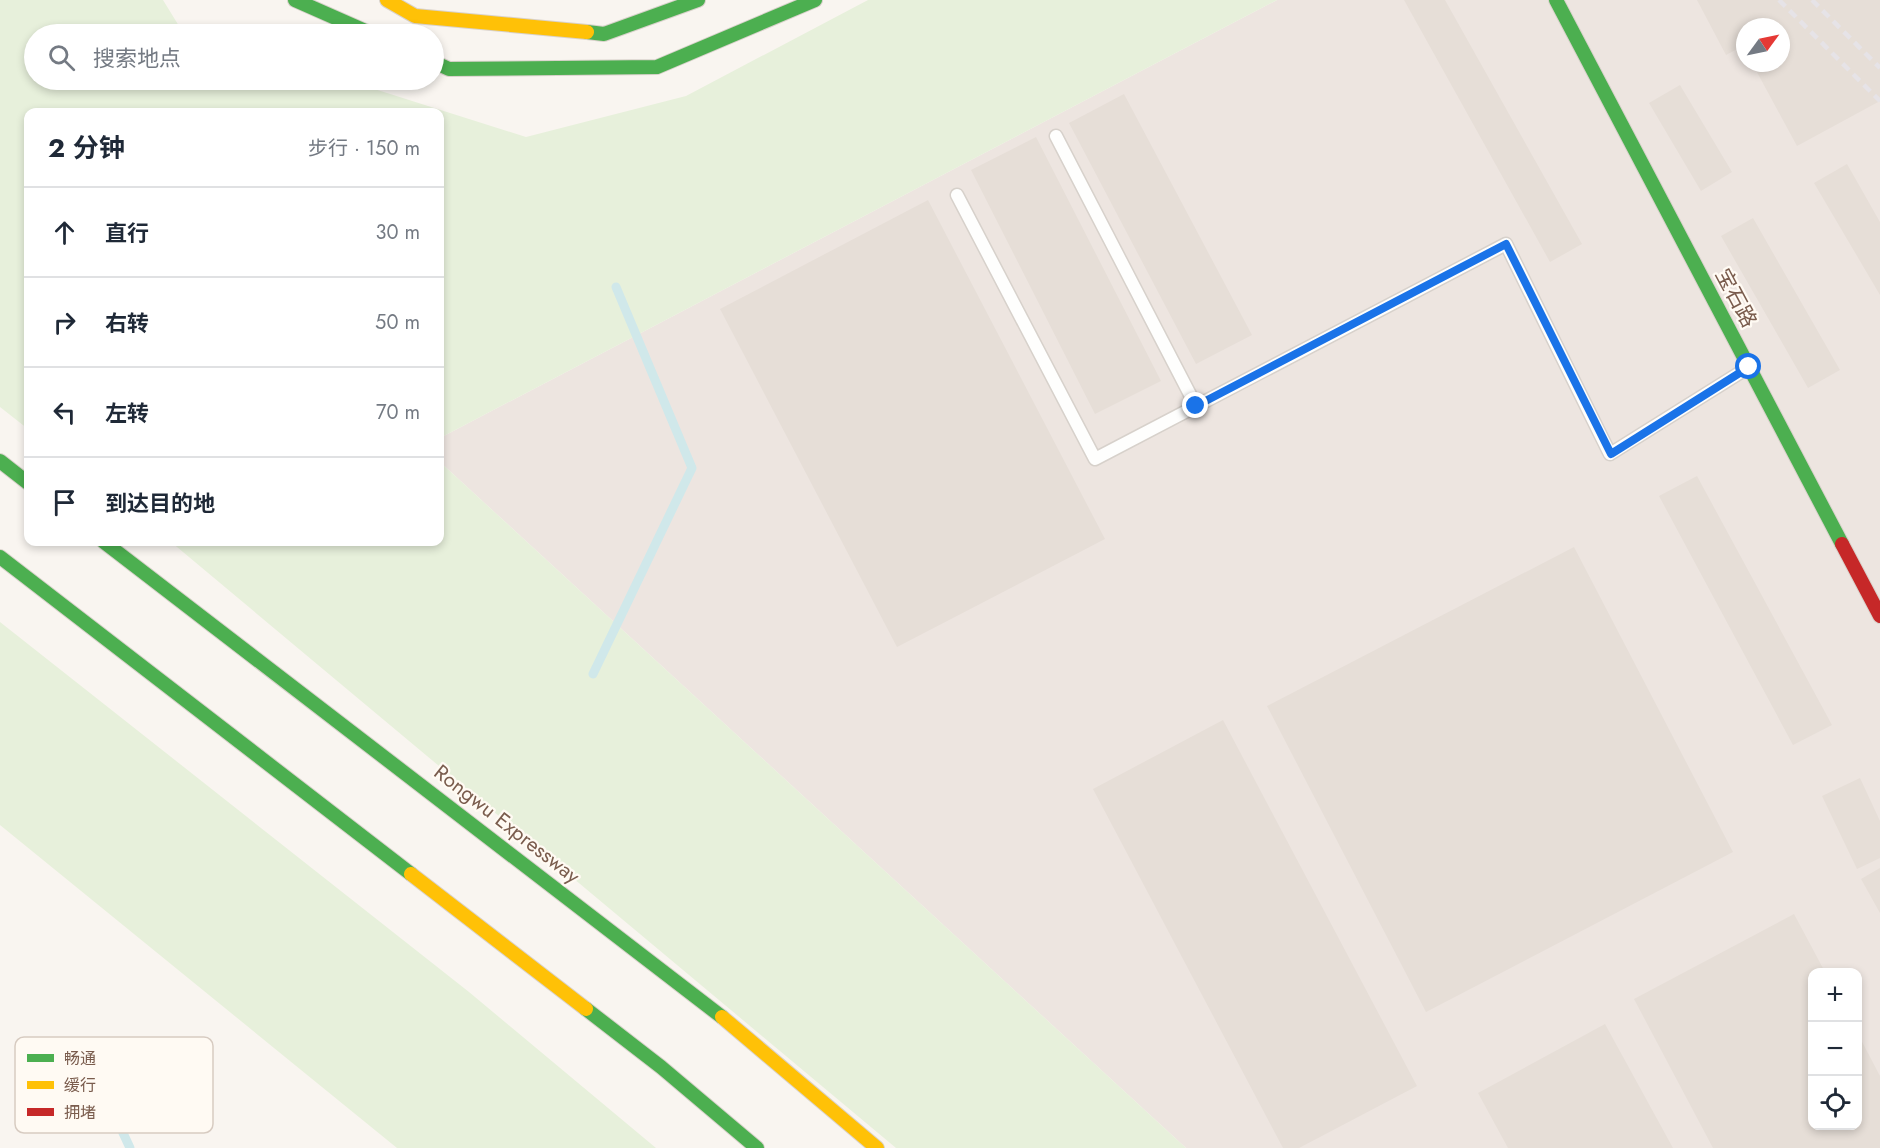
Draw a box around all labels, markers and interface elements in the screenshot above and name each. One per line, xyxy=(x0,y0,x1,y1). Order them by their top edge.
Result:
north arrow xyxy=(1736,18,1790,72)
search box xyxy=(24,24,444,90)
icon: search xyxy=(45,41,78,74)
text: 搜索地点 xyxy=(93,42,181,74)
text: 2 分钟 xyxy=(48,129,125,167)
text: 步行 · 150 m xyxy=(308,134,420,163)
icon: ahead xyxy=(48,216,81,249)
text: 直行 xyxy=(105,217,149,249)
text: 30 m xyxy=(375,218,420,247)
street label: 宝石路 xyxy=(1708,263,1764,333)
icon: right xyxy=(48,306,81,339)
text: 右转 xyxy=(105,307,149,339)
text: 50 m xyxy=(375,308,420,337)
route start xyxy=(1735,353,1761,379)
route end xyxy=(1182,392,1208,418)
icon: left xyxy=(48,396,81,429)
text: 左转 xyxy=(105,397,149,429)
text: 70 m xyxy=(376,398,420,427)
icon: arrive xyxy=(48,486,81,519)
text: 到达目的地 xyxy=(105,487,215,519)
street label: Rongwu Expressway xyxy=(428,757,587,891)
map controls xyxy=(1808,968,1862,1130)
button: + xyxy=(1808,968,1862,1022)
button: − xyxy=(1808,1022,1862,1076)
legend xyxy=(15,1037,213,1133)
text: 畅通 xyxy=(64,1047,96,1070)
text: 缓行 xyxy=(64,1074,96,1097)
button: locate xyxy=(1808,1076,1862,1130)
text: 拥堵 xyxy=(64,1101,96,1124)

